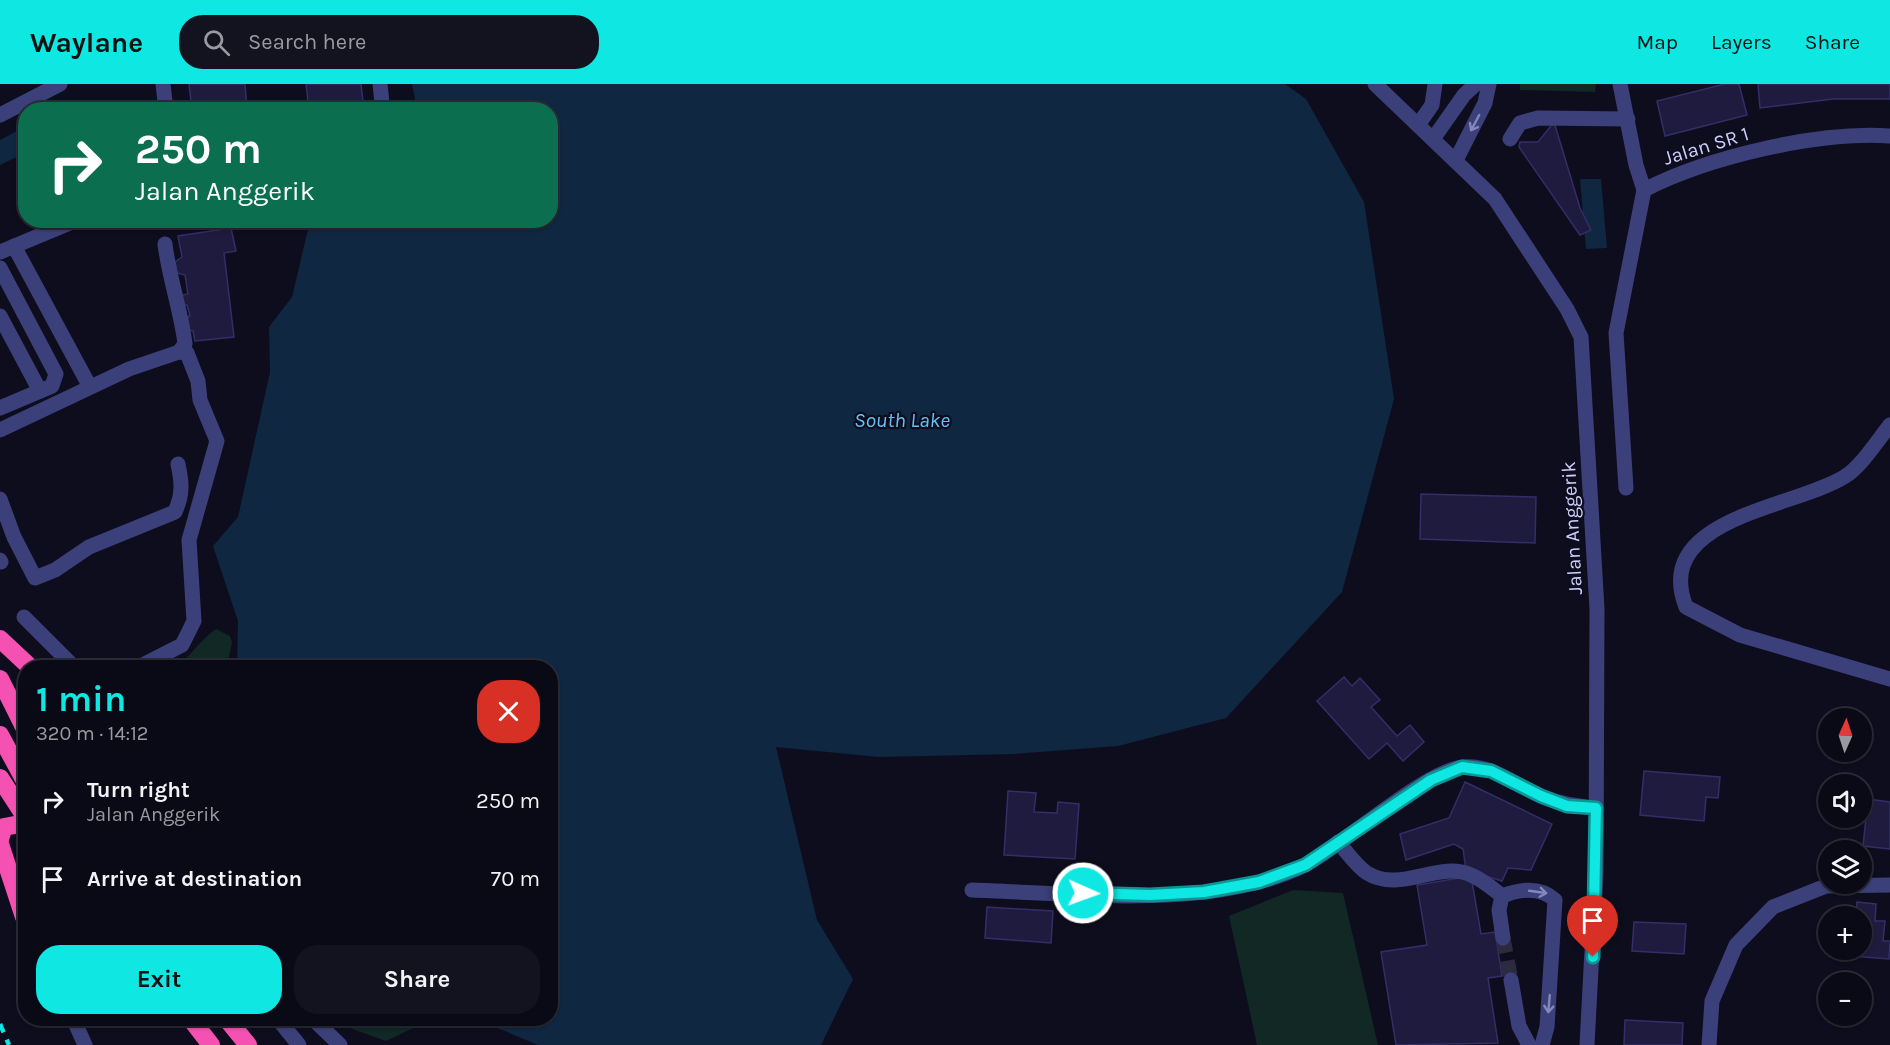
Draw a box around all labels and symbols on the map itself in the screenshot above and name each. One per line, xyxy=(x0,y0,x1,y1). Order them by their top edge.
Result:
one-way arrow xyxy=(1469,114,1481,131)
street label: Jalan SR 1 xyxy=(1660,122,1752,170)
water label: South Lake xyxy=(854,408,950,432)
street label: Jalan Anggerik xyxy=(1557,461,1587,595)
north arrow xyxy=(1818,708,1872,762)
position arrow xyxy=(1051,861,1115,925)
one-way arrow xyxy=(1528,886,1547,897)
pin xyxy=(1567,895,1618,957)
one-way arrow xyxy=(1544,993,1555,1013)

